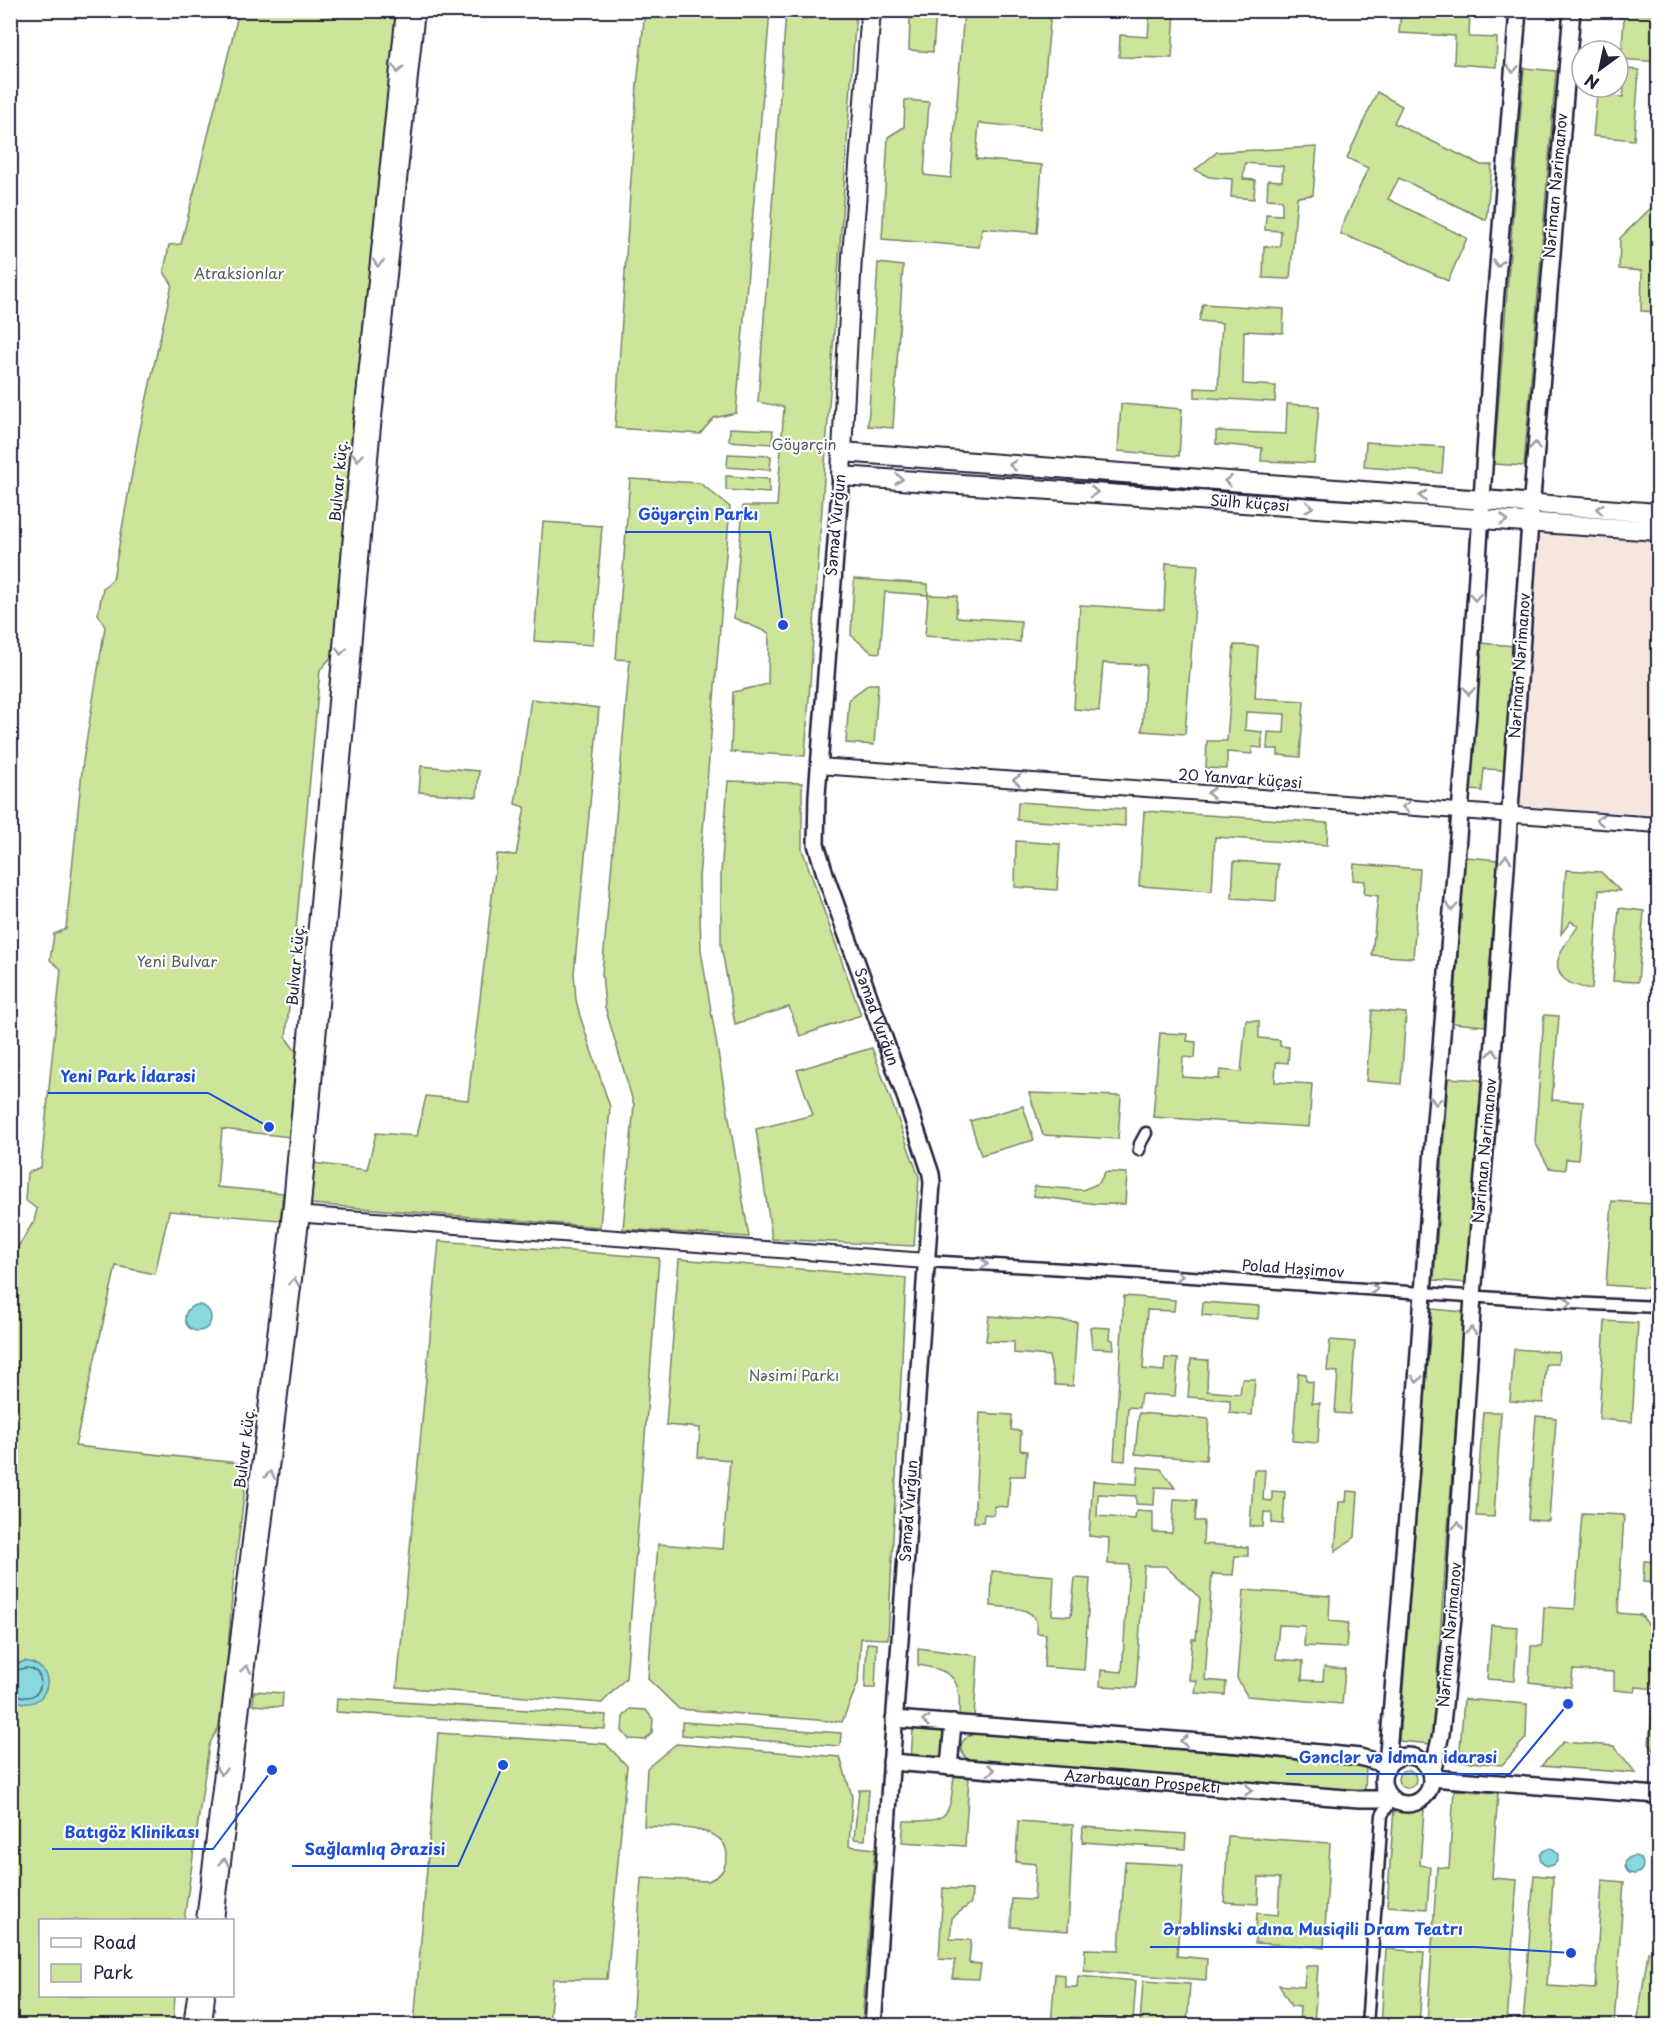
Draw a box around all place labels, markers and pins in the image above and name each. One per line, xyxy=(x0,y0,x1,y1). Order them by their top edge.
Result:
callout: Göyərçin Parkı xyxy=(625,498,770,532)
callout: Yeni Park İdarəsi xyxy=(48,1059,208,1093)
callout: Gənclər və İdman idarəsi xyxy=(1286,1740,1510,1774)
callout: Batıgöz Klinikası xyxy=(52,1815,213,1849)
callout: Sağlamlıq Ərazisi xyxy=(292,1832,458,1866)
callout: Ərəblinski adına Musiqili Dram Teatrı xyxy=(1150,1913,1476,1947)

